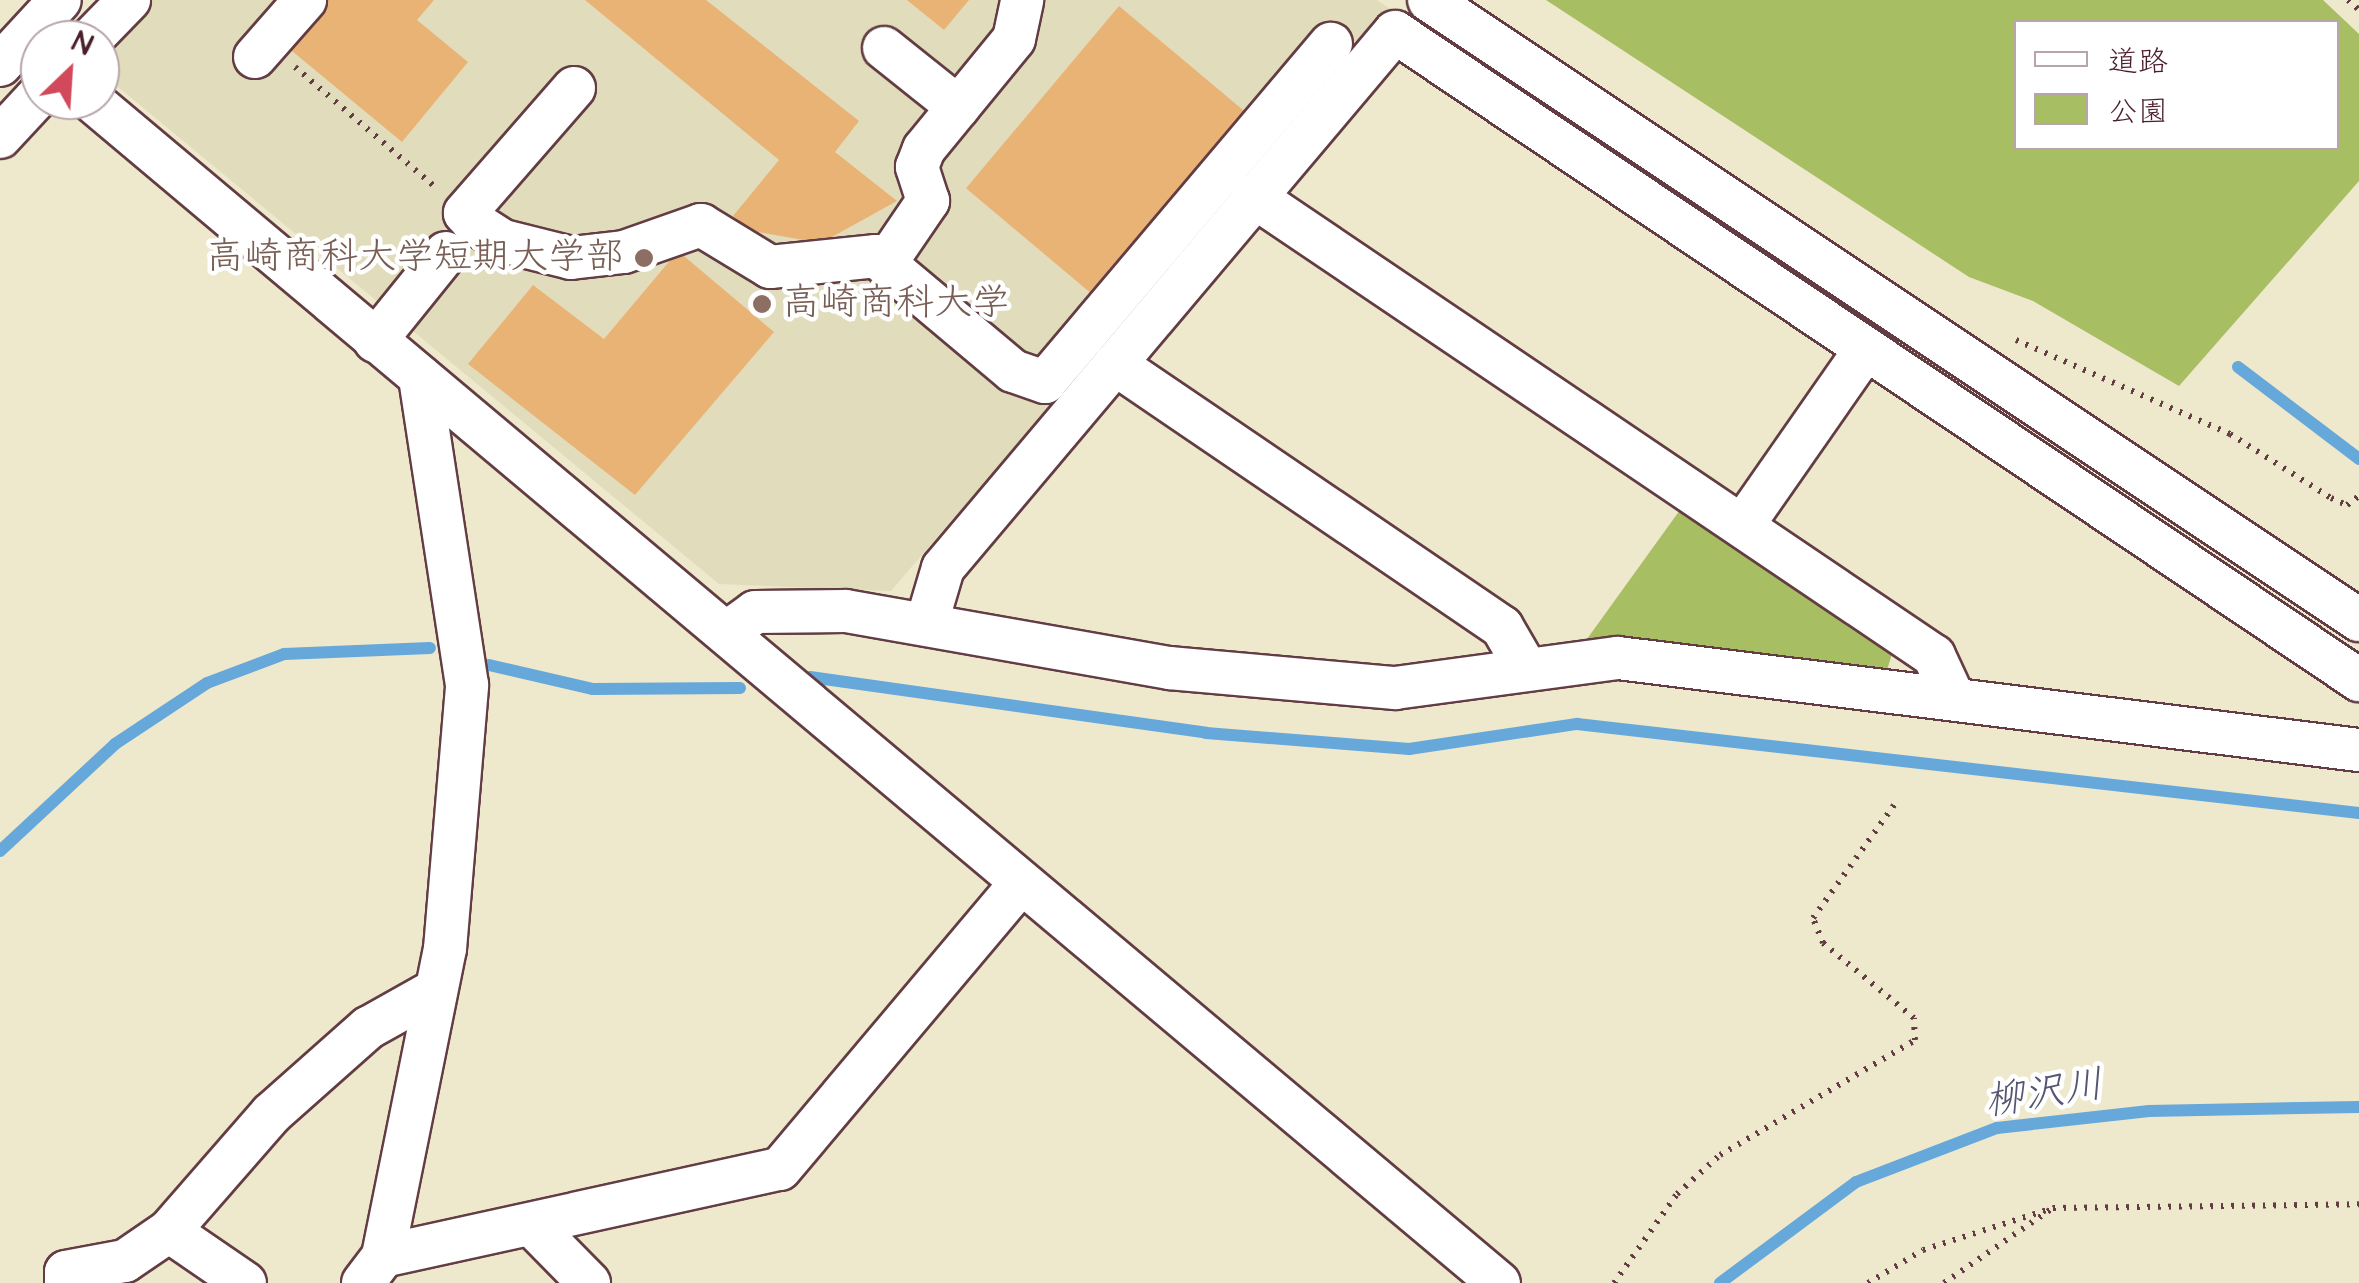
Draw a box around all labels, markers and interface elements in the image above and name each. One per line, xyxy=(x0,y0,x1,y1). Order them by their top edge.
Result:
north arrow xyxy=(20,20,120,120)
legend xyxy=(2014,20,2339,150)
text: N xyxy=(66,23,98,66)
text: 道路 xyxy=(2108,41,2168,83)
text: 公園 xyxy=(2108,91,2168,133)
place label: 高崎商科大学短期大学部 xyxy=(206,235,624,281)
marker: 高崎商科大学短期大学部 xyxy=(633,247,655,269)
place label: 高崎商科大学 xyxy=(782,281,1010,327)
marker: 高崎商科大学 xyxy=(751,293,773,315)
water label: 柳沢川 xyxy=(1981,1061,2107,1127)

